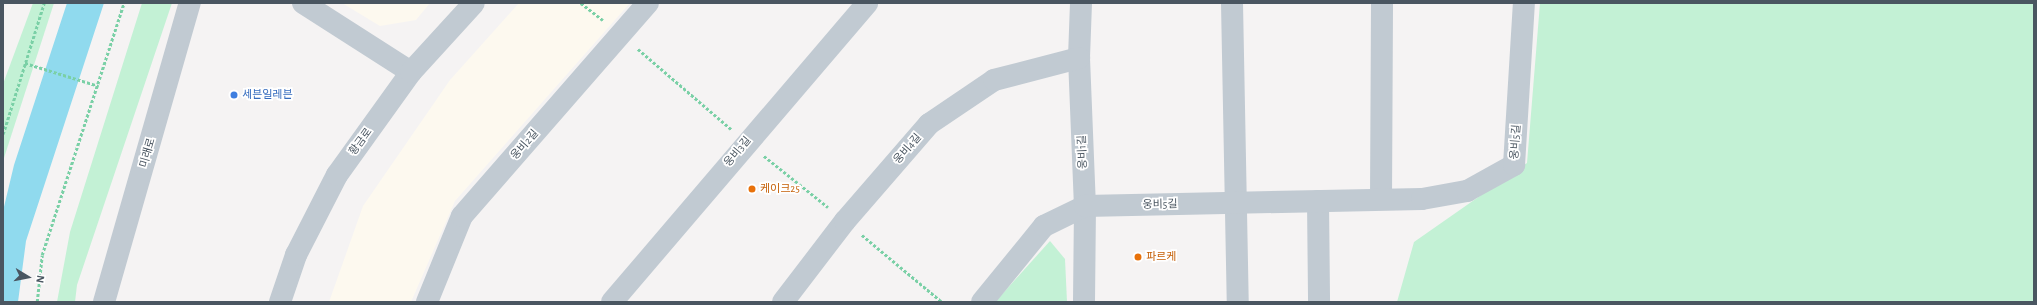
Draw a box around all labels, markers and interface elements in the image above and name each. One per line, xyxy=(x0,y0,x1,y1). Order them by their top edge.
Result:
place label: 세븐일레븐 xyxy=(242,88,293,102)
marker: 세븐일레븐 xyxy=(229,90,239,100)
street label: 웅비5길 xyxy=(1508,124,1524,160)
street label: 황금로 xyxy=(347,126,375,158)
street label: 웅비2길 xyxy=(508,127,542,163)
street label: 웅비4길 xyxy=(891,131,925,167)
street label: 웅비3길 xyxy=(722,134,754,170)
street label: 웅비1길 xyxy=(1076,135,1090,169)
street label: 미래로 xyxy=(137,137,159,169)
place label: 케이크25 xyxy=(760,182,800,196)
marker: 케이크25 xyxy=(747,184,757,194)
street label: 웅비5길 xyxy=(1142,198,1178,212)
place label: 파르케 xyxy=(1146,250,1176,264)
marker: 파르케 xyxy=(1133,252,1143,262)
north arrow xyxy=(8,257,48,297)
text: N xyxy=(34,274,46,284)

